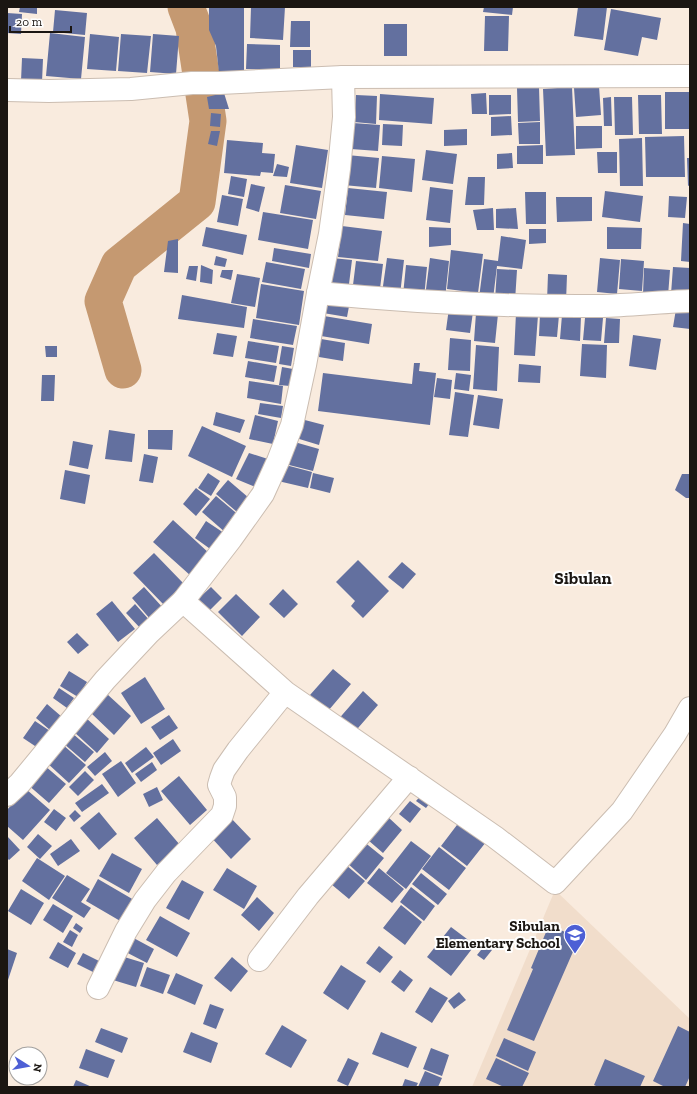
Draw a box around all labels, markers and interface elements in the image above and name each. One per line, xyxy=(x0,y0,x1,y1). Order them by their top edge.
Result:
scale bar xyxy=(10,8,71,34)
text: 20 m xyxy=(16,15,43,29)
district label: Sibulan xyxy=(554,568,612,588)
place label: Sibulan Elementary School xyxy=(436,917,560,952)
school or university icon: Sibulan Elementary School xyxy=(562,922,588,955)
north arrow xyxy=(8,1046,48,1086)
text: N xyxy=(30,1062,45,1074)

